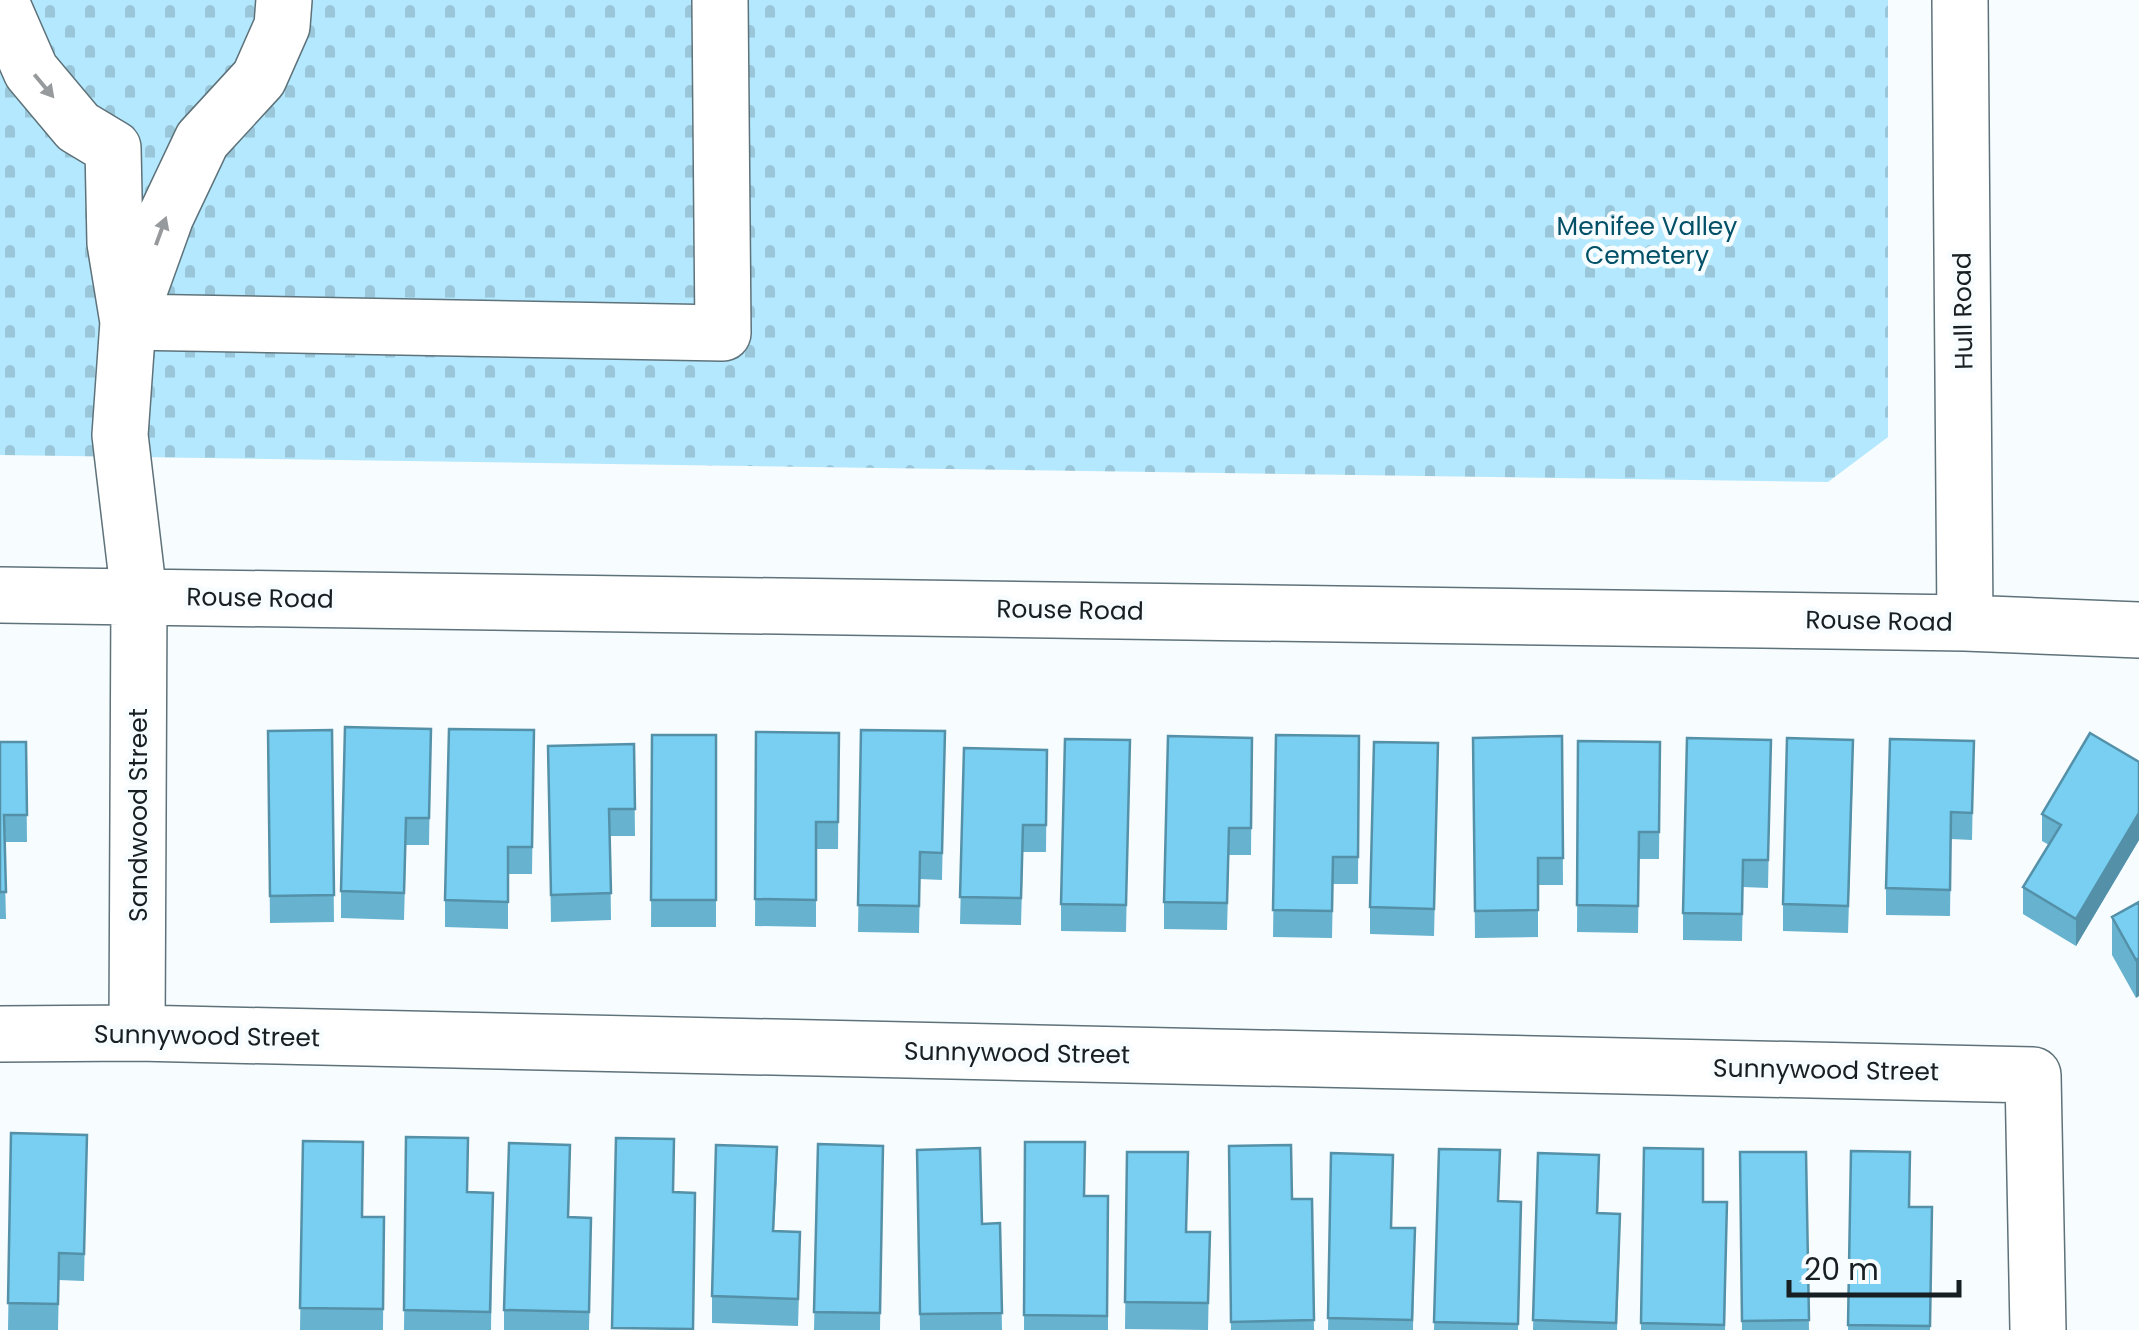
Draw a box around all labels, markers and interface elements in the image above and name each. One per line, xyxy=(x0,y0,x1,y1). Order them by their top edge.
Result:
one-way arrow xyxy=(33,74,54,99)
park label: Menifee Valley Cemetery xyxy=(1557,209,1737,273)
one-way arrow xyxy=(154,215,169,245)
street label: Hull Road xyxy=(1944,252,1982,370)
street label: Rouse Road xyxy=(186,579,334,617)
street label: Rouse Road xyxy=(996,591,1144,629)
street label: Rouse Road xyxy=(1805,602,1953,640)
street label: Sandwood Street xyxy=(121,708,156,922)
street label: Sunnywood Street xyxy=(94,1017,320,1055)
street label: Sunnywood Street xyxy=(904,1034,1130,1072)
street label: Sunnywood Street xyxy=(1713,1051,1939,1089)
scale bar xyxy=(1789,1235,1959,1297)
text: 20 m xyxy=(1804,1248,1879,1291)

